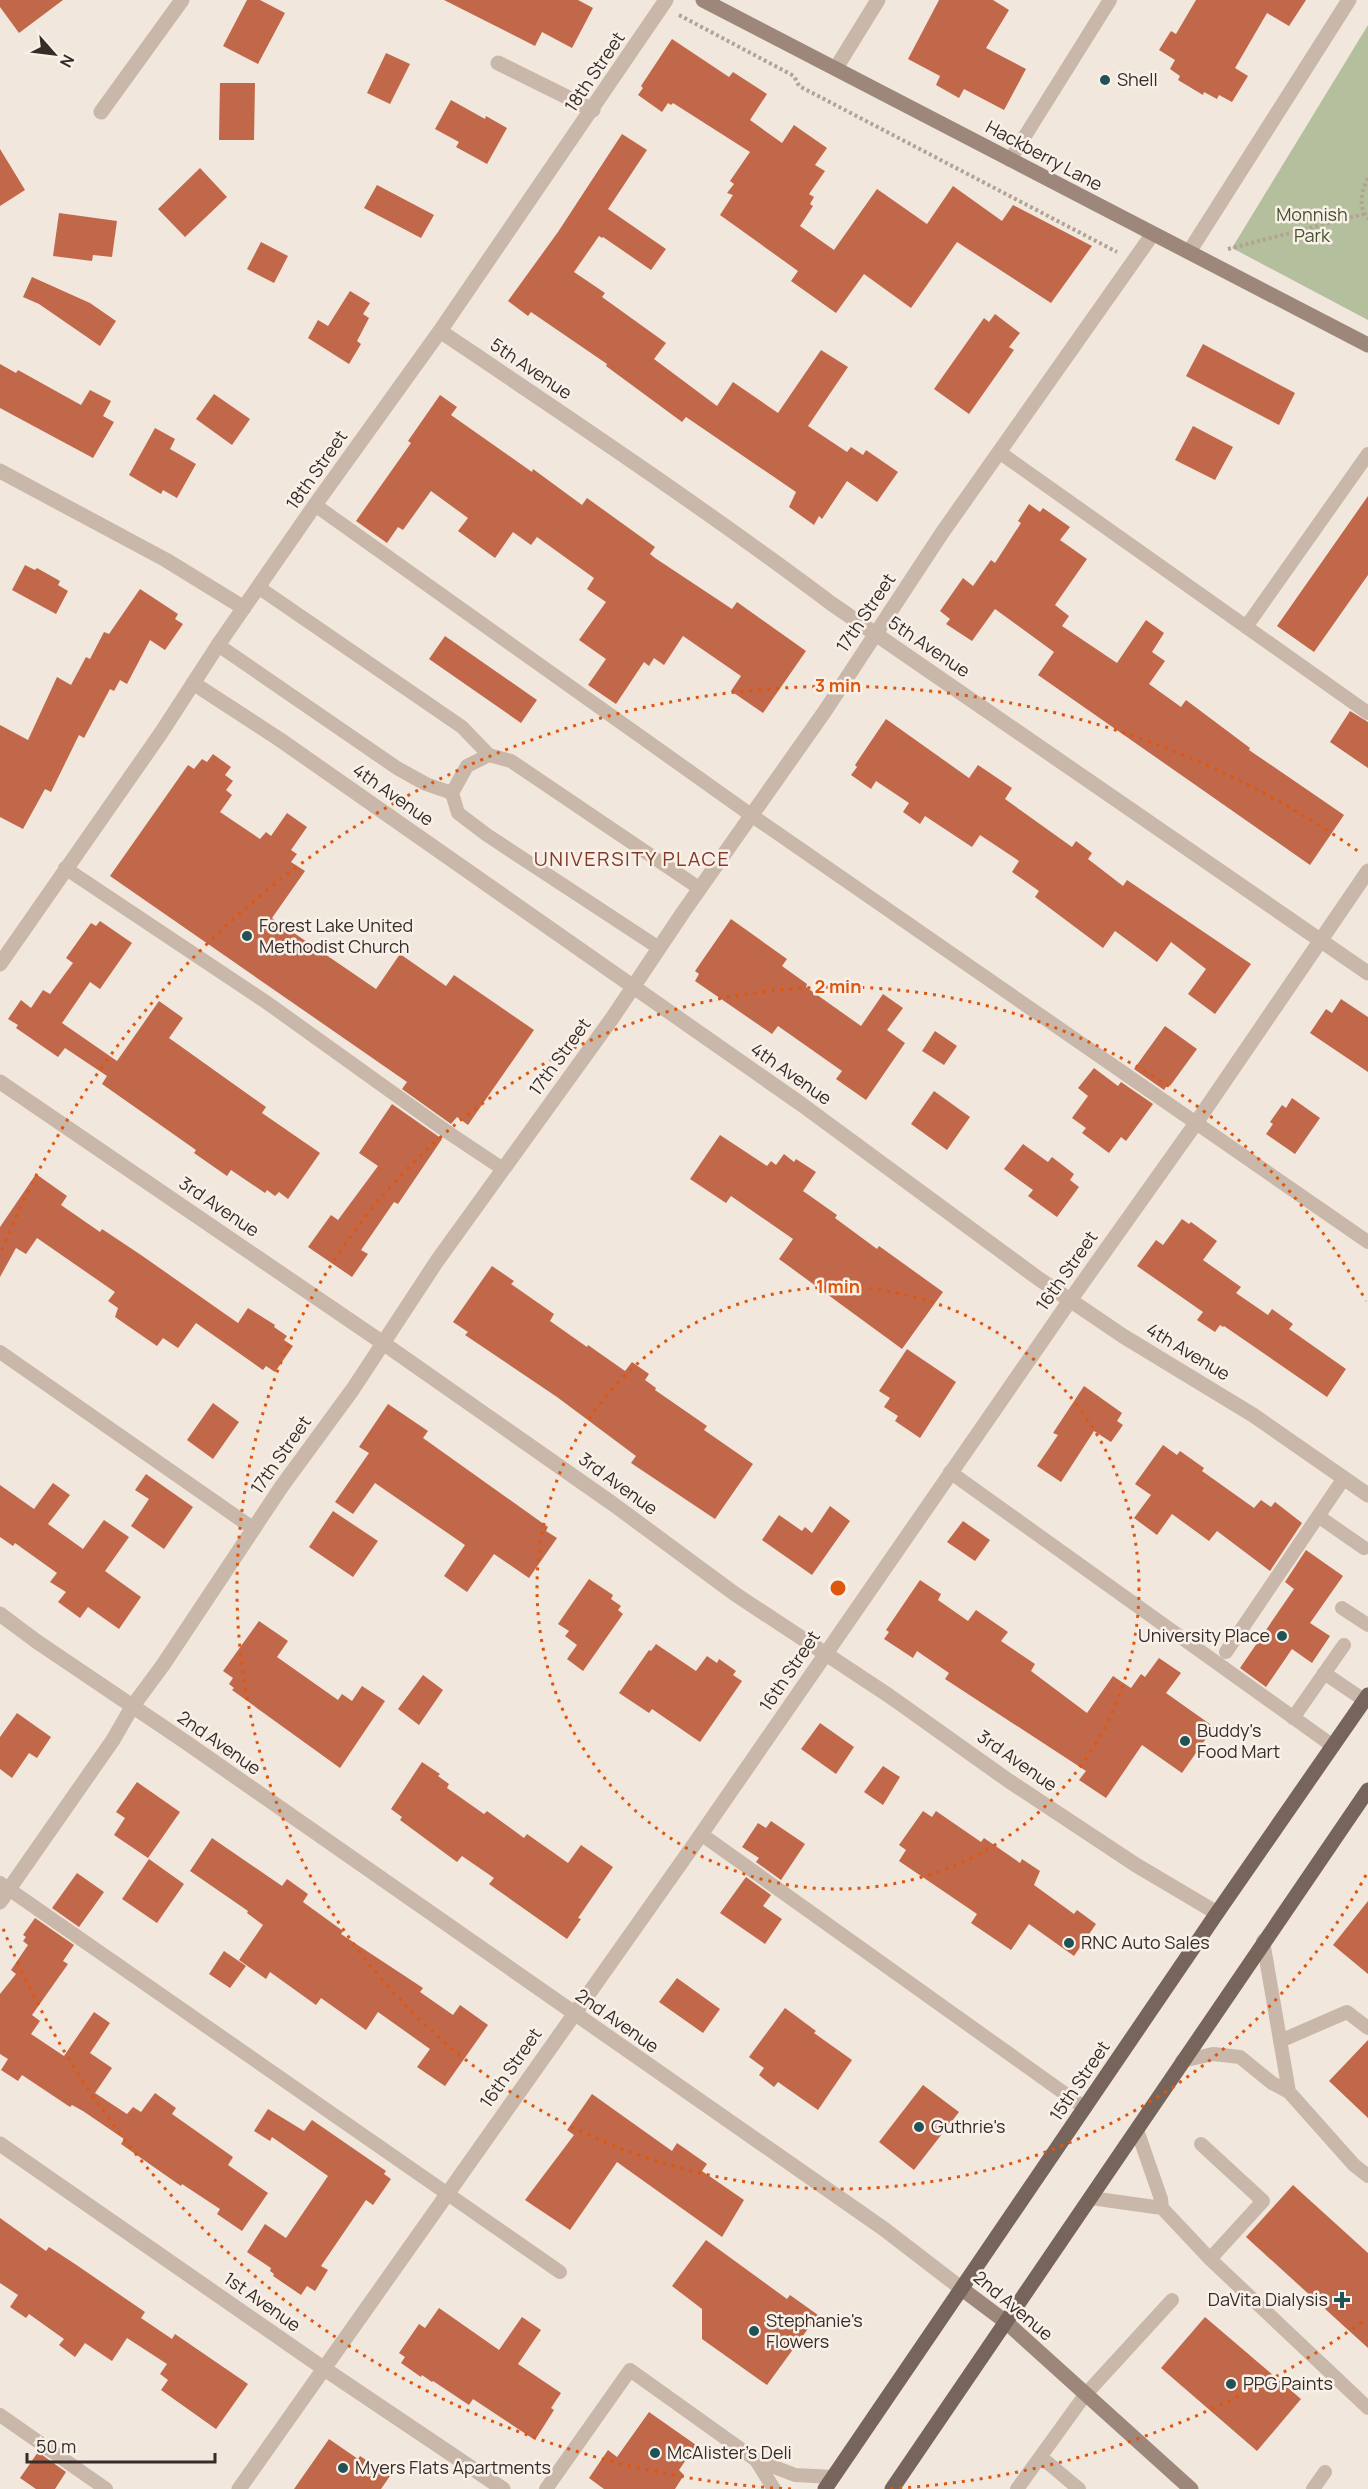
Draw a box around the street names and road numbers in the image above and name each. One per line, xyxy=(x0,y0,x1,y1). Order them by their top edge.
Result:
street label: 18th Street xyxy=(559,27,630,116)
street label: Hackberry Lane xyxy=(982,114,1107,196)
street label: 5th Avenue xyxy=(486,332,577,404)
street label: 18th Street xyxy=(280,425,352,514)
street label: 17th Street xyxy=(830,568,900,657)
street label: 5th Avenue xyxy=(884,610,975,682)
street label: 4th Avenue xyxy=(348,757,439,831)
street label: 17th Street xyxy=(523,1013,595,1100)
street label: 4th Avenue xyxy=(746,1036,837,1110)
street label: 3rd Avenue xyxy=(175,1170,264,1242)
street label: 16th Street xyxy=(1030,1226,1103,1315)
street label: 4th Avenue xyxy=(1142,1317,1235,1386)
street label: 17th Street xyxy=(244,1411,316,1498)
street label: 3rd Avenue xyxy=(574,1446,663,1520)
street label: 16th Street xyxy=(753,1625,825,1716)
street label: 2nd Avenue xyxy=(173,1705,266,1780)
street label: 3rd Avenue xyxy=(973,1724,1062,1796)
street label: 2nd Avenue xyxy=(571,1983,664,2058)
street label: 16th Street xyxy=(474,2023,547,2112)
street label: 15th Street xyxy=(1044,2036,1115,2125)
street label: 2nd Avenue xyxy=(969,2265,1058,2346)
street label: 1st Avenue xyxy=(219,2266,306,2337)

